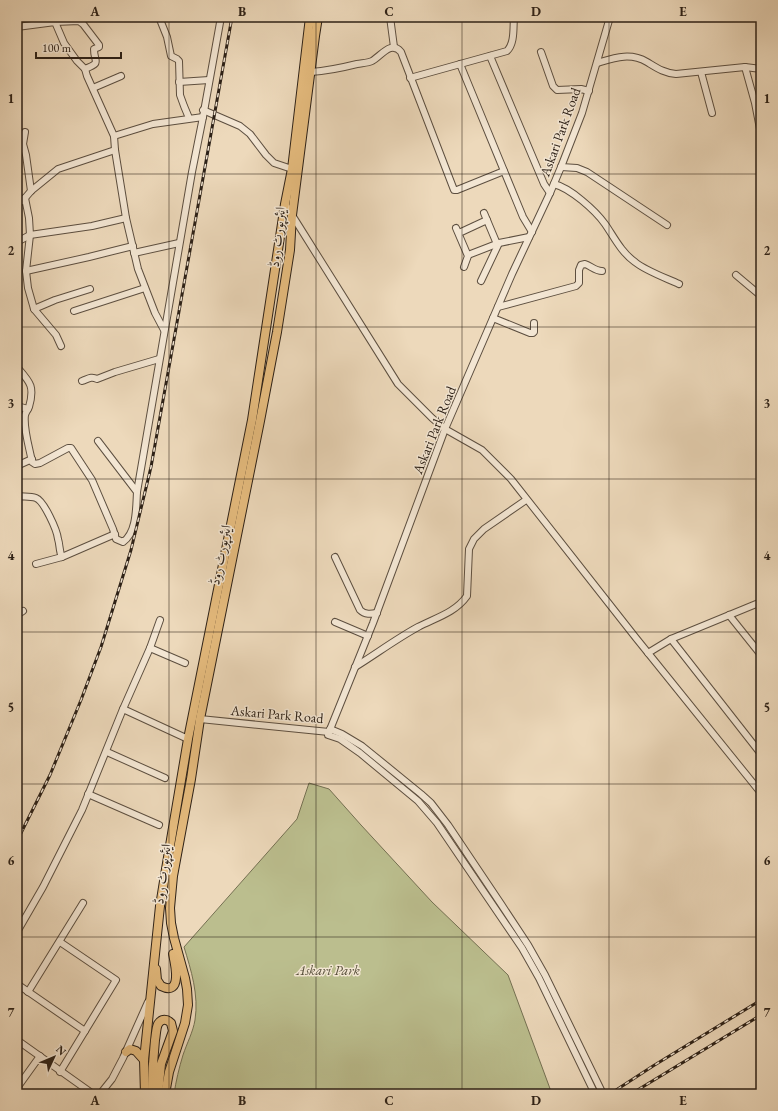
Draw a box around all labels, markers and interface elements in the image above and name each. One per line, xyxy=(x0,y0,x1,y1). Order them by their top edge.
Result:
text: A xyxy=(89,3,100,20)
text: B xyxy=(238,3,246,20)
text: C xyxy=(384,3,394,20)
text: D xyxy=(531,3,541,20)
text: E xyxy=(679,3,687,20)
scale bar xyxy=(36,34,121,60)
text: 100 m xyxy=(42,40,72,56)
street label: Askari Park Road xyxy=(535,84,585,180)
text: 1 xyxy=(8,90,15,107)
text: 1 xyxy=(764,90,771,107)
street label: ایئرپورٹ روڈ xyxy=(265,206,291,268)
text: 2 xyxy=(8,242,15,259)
text: 2 xyxy=(764,242,771,259)
street label: Askari Park Road xyxy=(408,383,460,478)
text: 3 xyxy=(8,395,15,412)
text: 3 xyxy=(764,395,771,412)
street label: ایئرپورٹ روڈ xyxy=(205,523,237,587)
text: 4 xyxy=(8,547,15,564)
text: 4 xyxy=(764,547,771,564)
text: 5 xyxy=(8,699,14,716)
text: 5 xyxy=(764,699,770,716)
street label: Askari Park Road xyxy=(229,701,325,727)
street label: ایئرپورٹ روڈ xyxy=(149,843,177,906)
text: 6 xyxy=(8,852,15,869)
text: 6 xyxy=(764,852,771,869)
park label: Askari Park xyxy=(295,961,360,979)
text: 7 xyxy=(8,1004,15,1021)
text: 7 xyxy=(764,1004,771,1021)
north arrow xyxy=(34,1037,74,1077)
text: N xyxy=(53,1042,69,1058)
text: A xyxy=(89,1092,100,1109)
text: B xyxy=(238,1092,246,1109)
text: C xyxy=(384,1092,394,1109)
text: D xyxy=(531,1092,541,1109)
text: E xyxy=(679,1092,687,1109)

